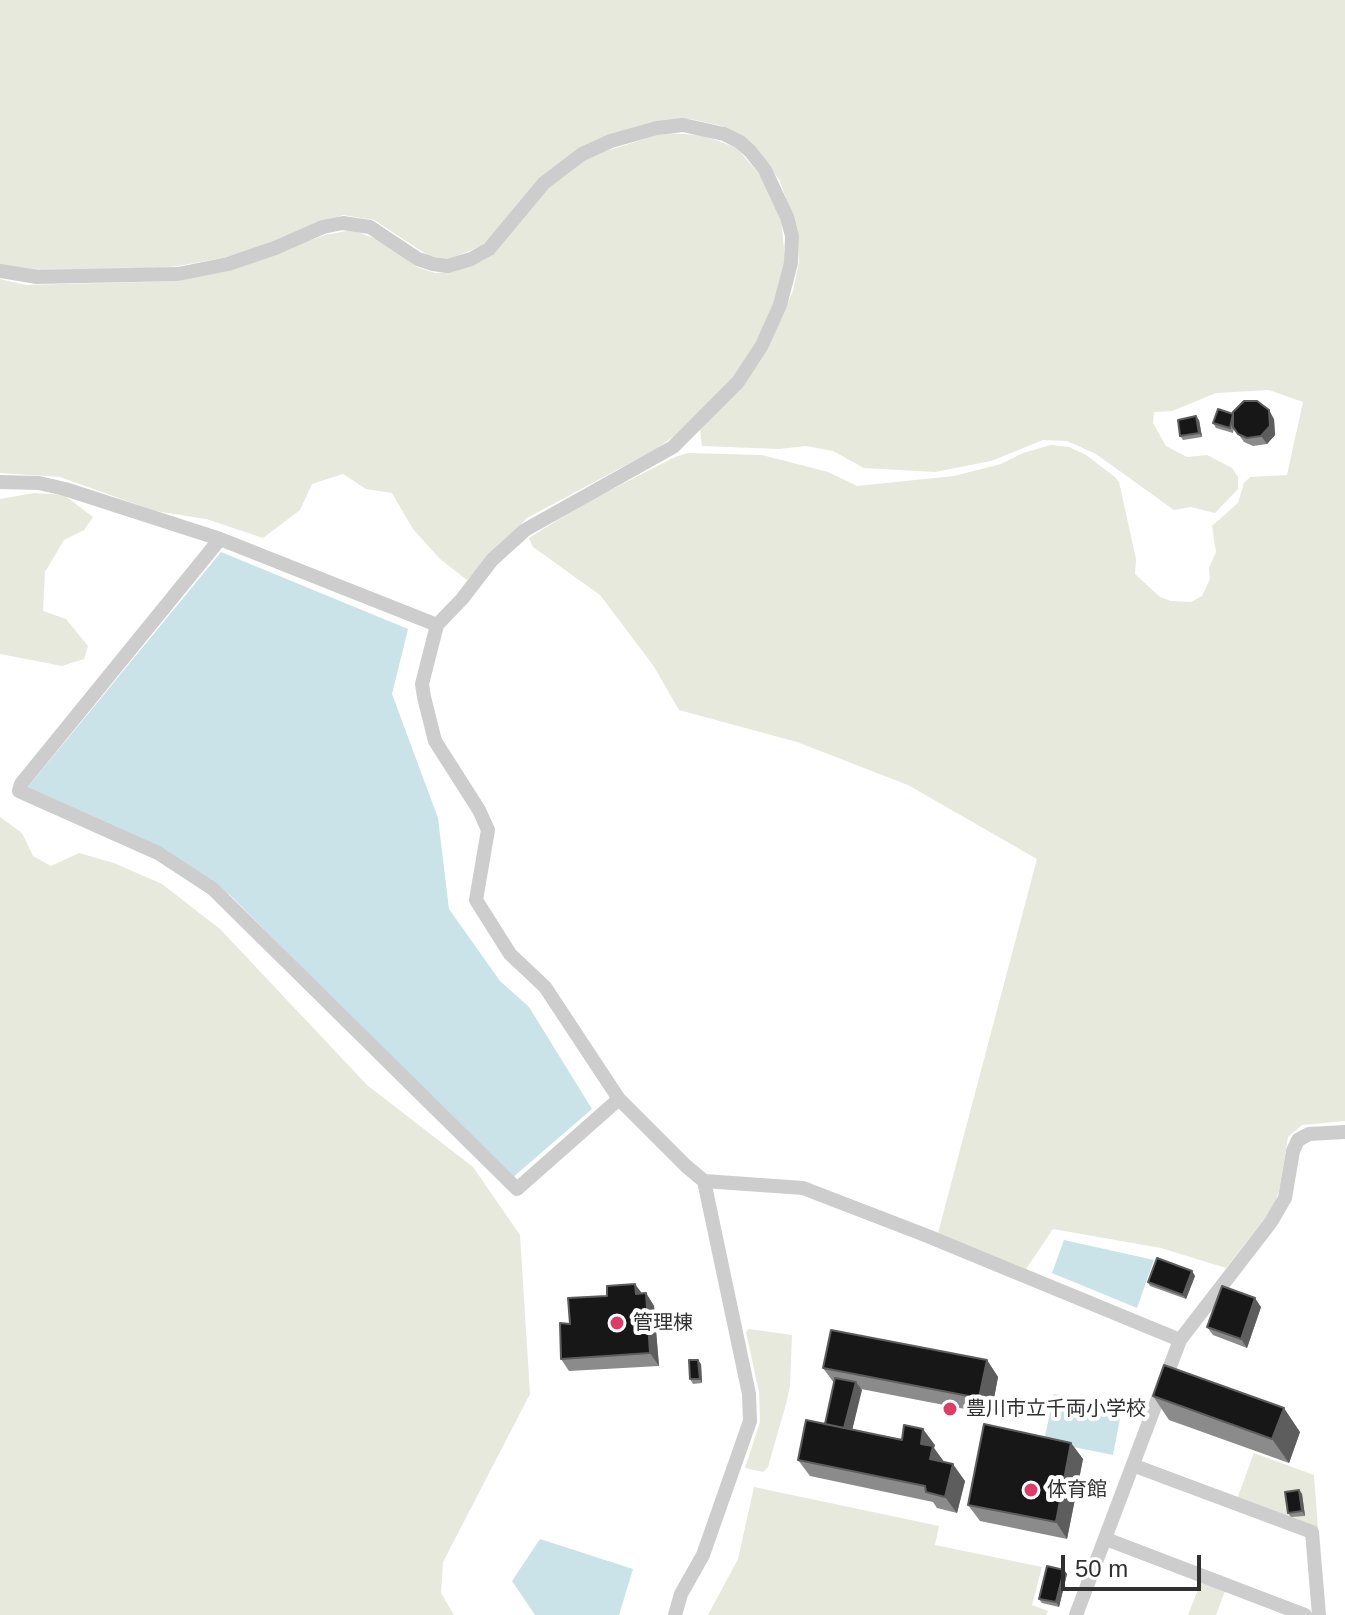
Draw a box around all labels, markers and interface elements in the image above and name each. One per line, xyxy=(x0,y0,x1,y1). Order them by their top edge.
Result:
place label: 管理棟 xyxy=(633,1311,693,1335)
marker: 管理棟 xyxy=(608,1314,626,1332)
place label: 豊川市立千両小学校 xyxy=(966,1397,1146,1421)
marker: 豊川市立千両小学校 xyxy=(941,1400,959,1418)
place label: 体育館 xyxy=(1047,1478,1107,1502)
marker: 体育館 xyxy=(1022,1481,1040,1499)
scale bar xyxy=(1065,1539,1205,1589)
text: 50 m xyxy=(1075,1555,1128,1582)

